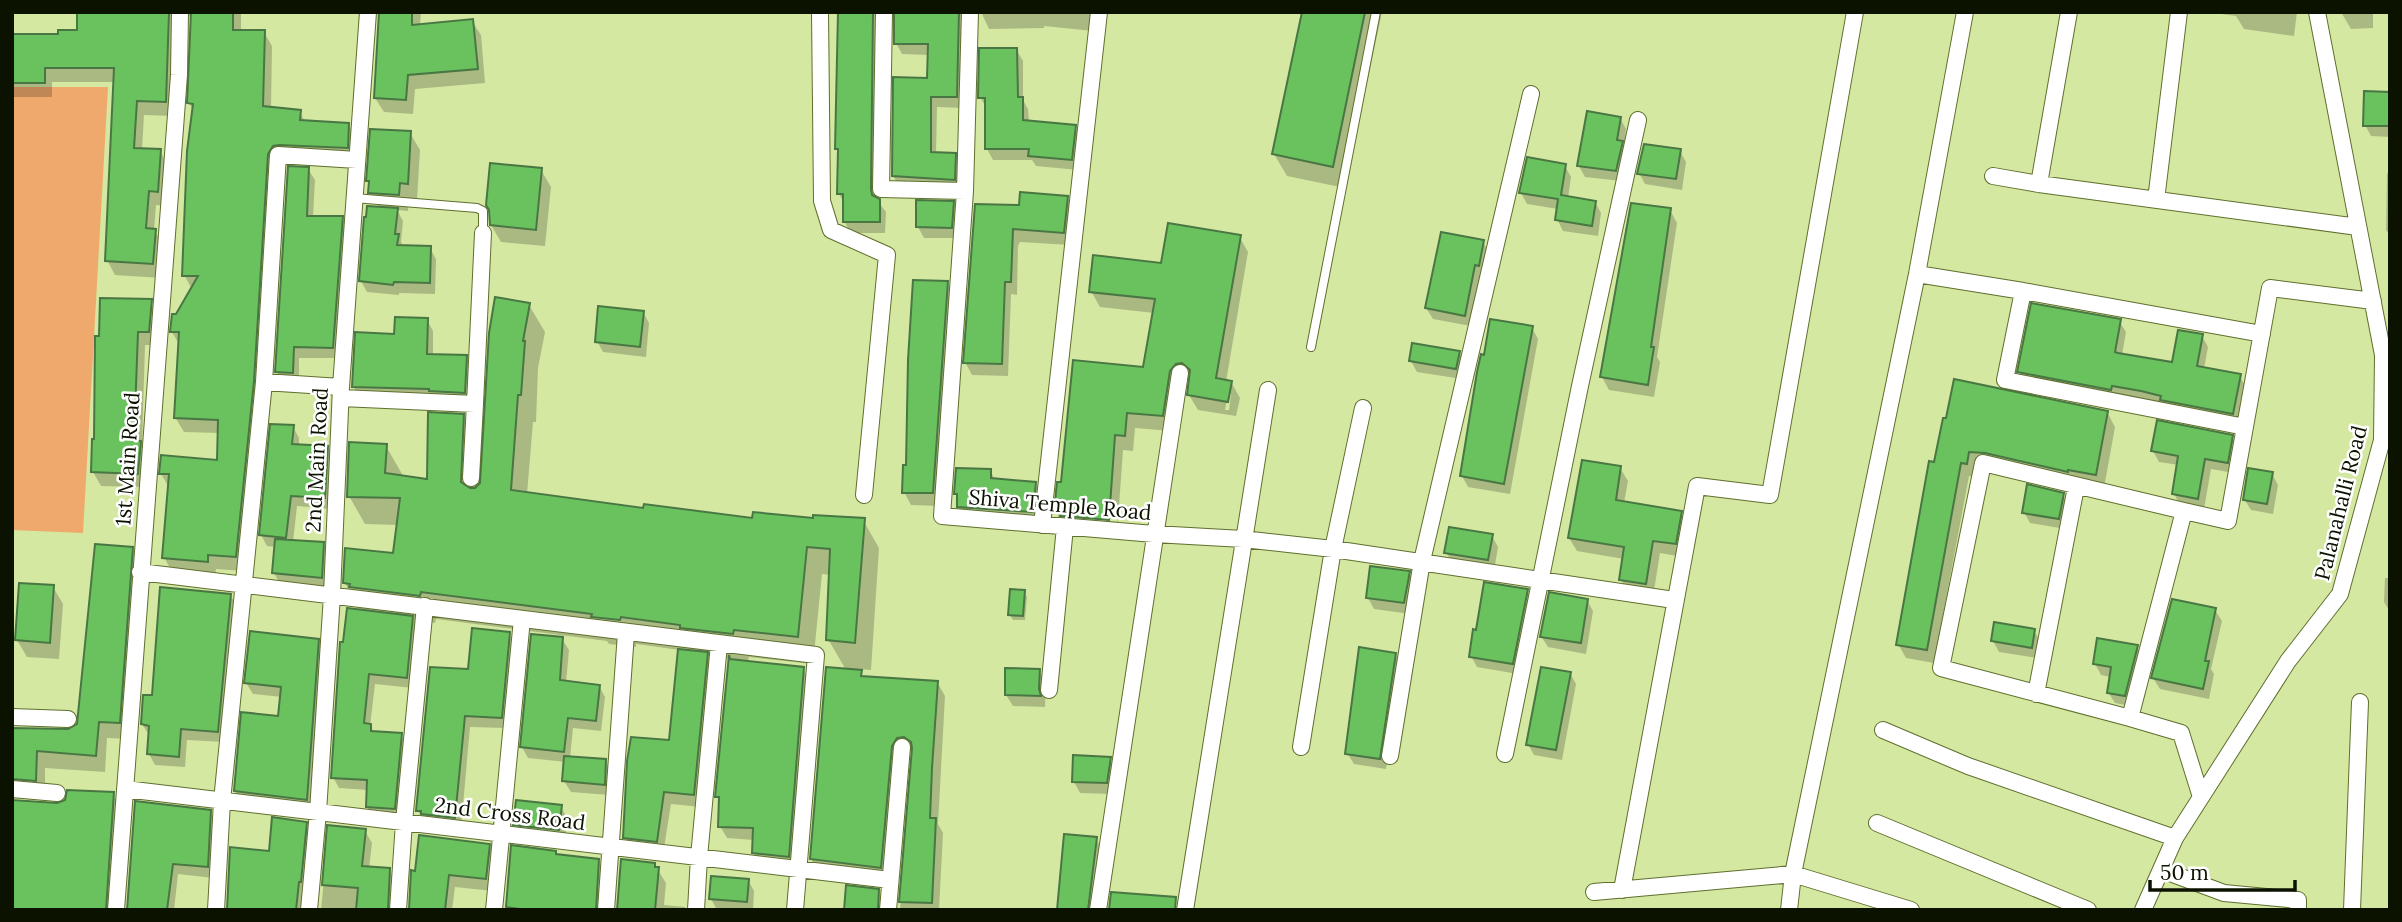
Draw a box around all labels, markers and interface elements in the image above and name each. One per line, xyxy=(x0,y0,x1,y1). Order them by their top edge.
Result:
street label: 2nd Main Road xyxy=(299,387,334,533)
street label: 1st Main Road xyxy=(109,391,146,527)
street label: Palanahalli Road xyxy=(2308,423,2373,583)
street label: Shiva Temple Road xyxy=(967,483,1153,526)
street label: 2nd Cross Road xyxy=(433,791,587,836)
scale bar xyxy=(2150,848,2295,892)
text: 50 m xyxy=(2160,859,2209,886)

